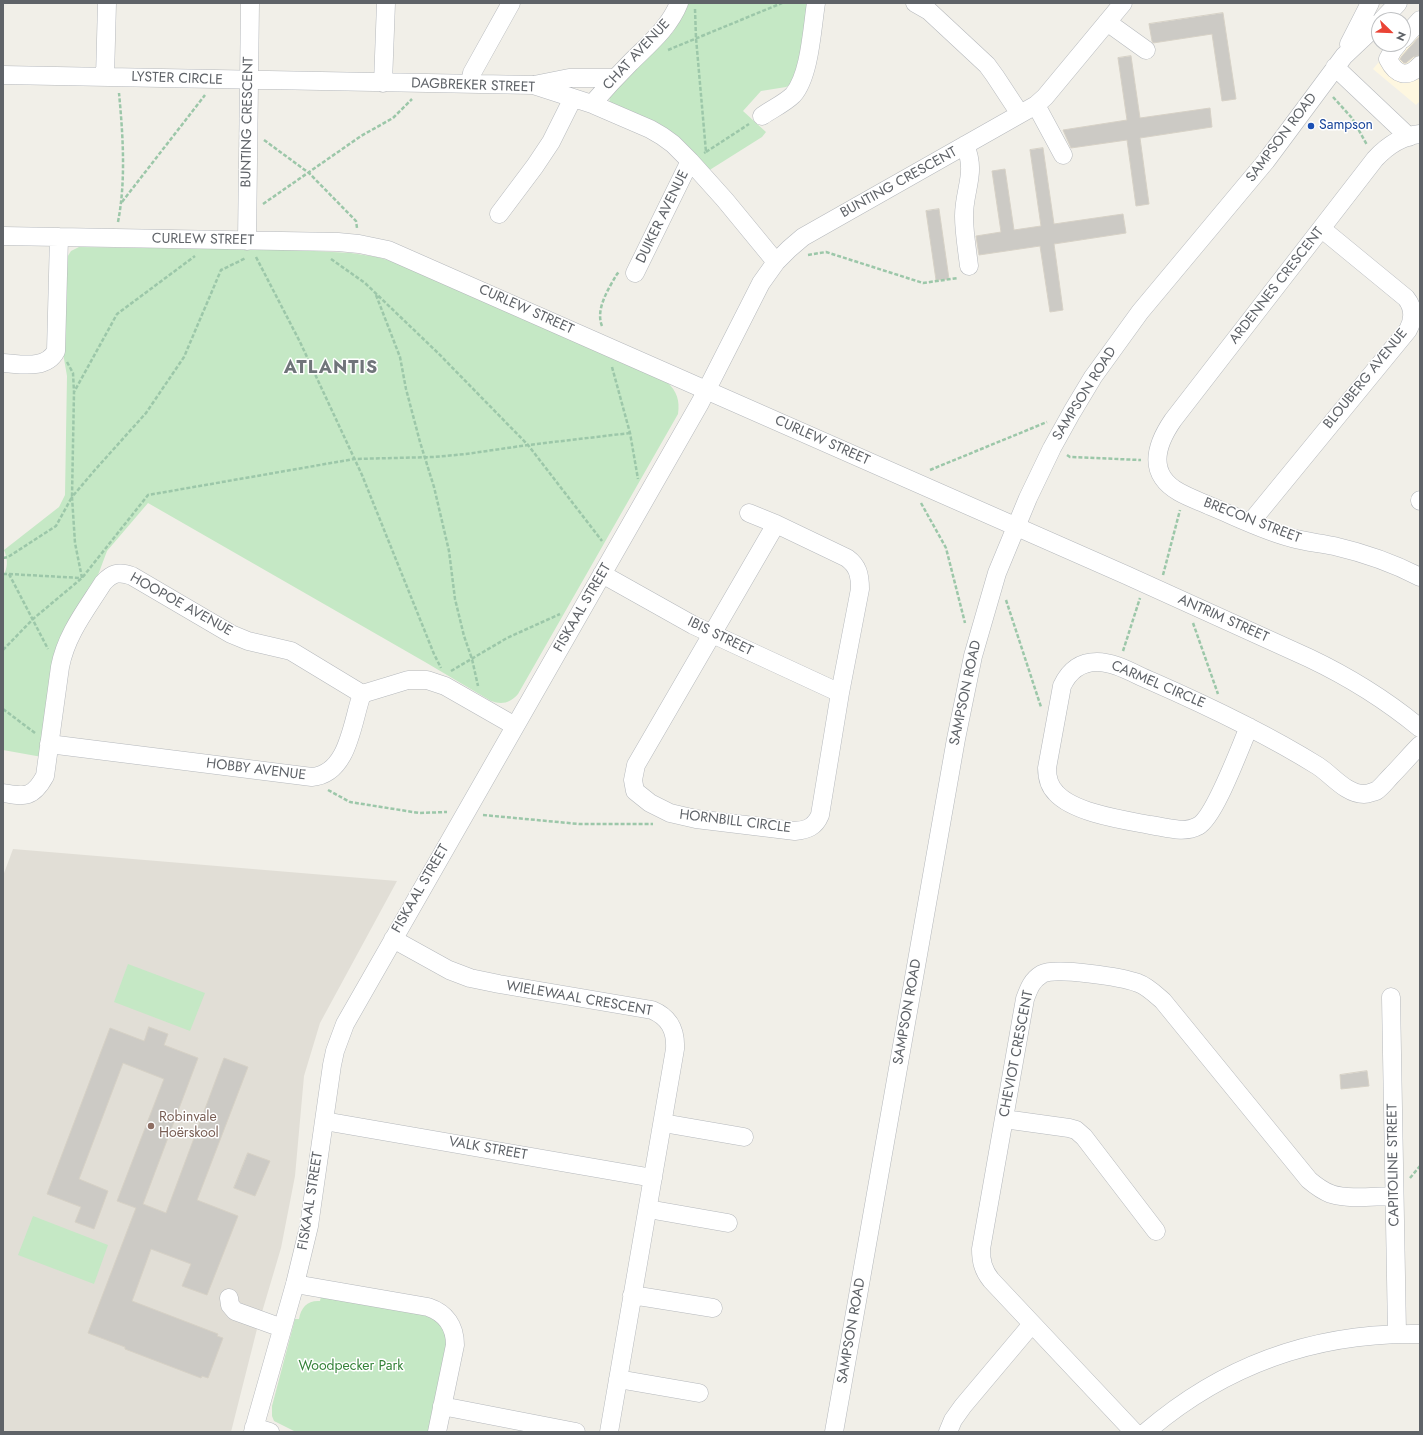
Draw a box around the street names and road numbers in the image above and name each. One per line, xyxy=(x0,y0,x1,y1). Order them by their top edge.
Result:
street label: CHAT AVENUE xyxy=(600,16,674,94)
street label: BUNTING CRESCENT xyxy=(238,57,258,187)
street label: LYSTER CIRCLE xyxy=(131,69,223,89)
street label: DAGBREKER STREET xyxy=(411,75,535,97)
street label: SAMPSON ROAD xyxy=(1243,90,1321,186)
street label: BUNTING CRESCENT xyxy=(838,144,960,222)
street label: DUIKER AVENUE xyxy=(633,168,693,266)
street label: ARDENNES CRESCENT xyxy=(1226,224,1328,348)
street label: CURLEW STREET xyxy=(152,231,254,249)
street label: CURLEW STREET xyxy=(476,282,576,338)
street label: BLOUBERG AVENUE xyxy=(1320,326,1412,432)
street label: SAMPSON ROAD xyxy=(1050,344,1120,444)
street label: CURLEW STREET xyxy=(772,413,872,469)
street label: BRECON STREET xyxy=(1201,495,1303,547)
street label: FISKAAL STREET xyxy=(551,561,615,655)
street label: HOOPOE AVENUE xyxy=(127,570,235,640)
street label: ANTRIM STREET xyxy=(1175,592,1271,646)
street label: IBIS STREET xyxy=(685,614,755,660)
street label: SAMPSON ROAD xyxy=(947,639,985,747)
street label: CARMEL CIRCLE xyxy=(1108,658,1208,712)
street label: HOBBY AVENUE xyxy=(205,756,307,784)
street label: HORNBILL CIRCLE xyxy=(678,807,792,837)
street label: FISKAAL STREET xyxy=(389,842,453,936)
street label: SAMPSON ROAD xyxy=(890,958,926,1066)
street label: WIELEWAAL CRESCENT xyxy=(505,978,653,1020)
street label: CHEVIOT CRESCENT xyxy=(996,989,1038,1119)
street label: CAPITOLINE STREET xyxy=(1385,1103,1403,1227)
street label: VALK STREET xyxy=(447,1134,529,1164)
street label: FISKAAL STREET xyxy=(295,1151,327,1251)
street label: SAMPSON ROAD xyxy=(834,1277,870,1385)

